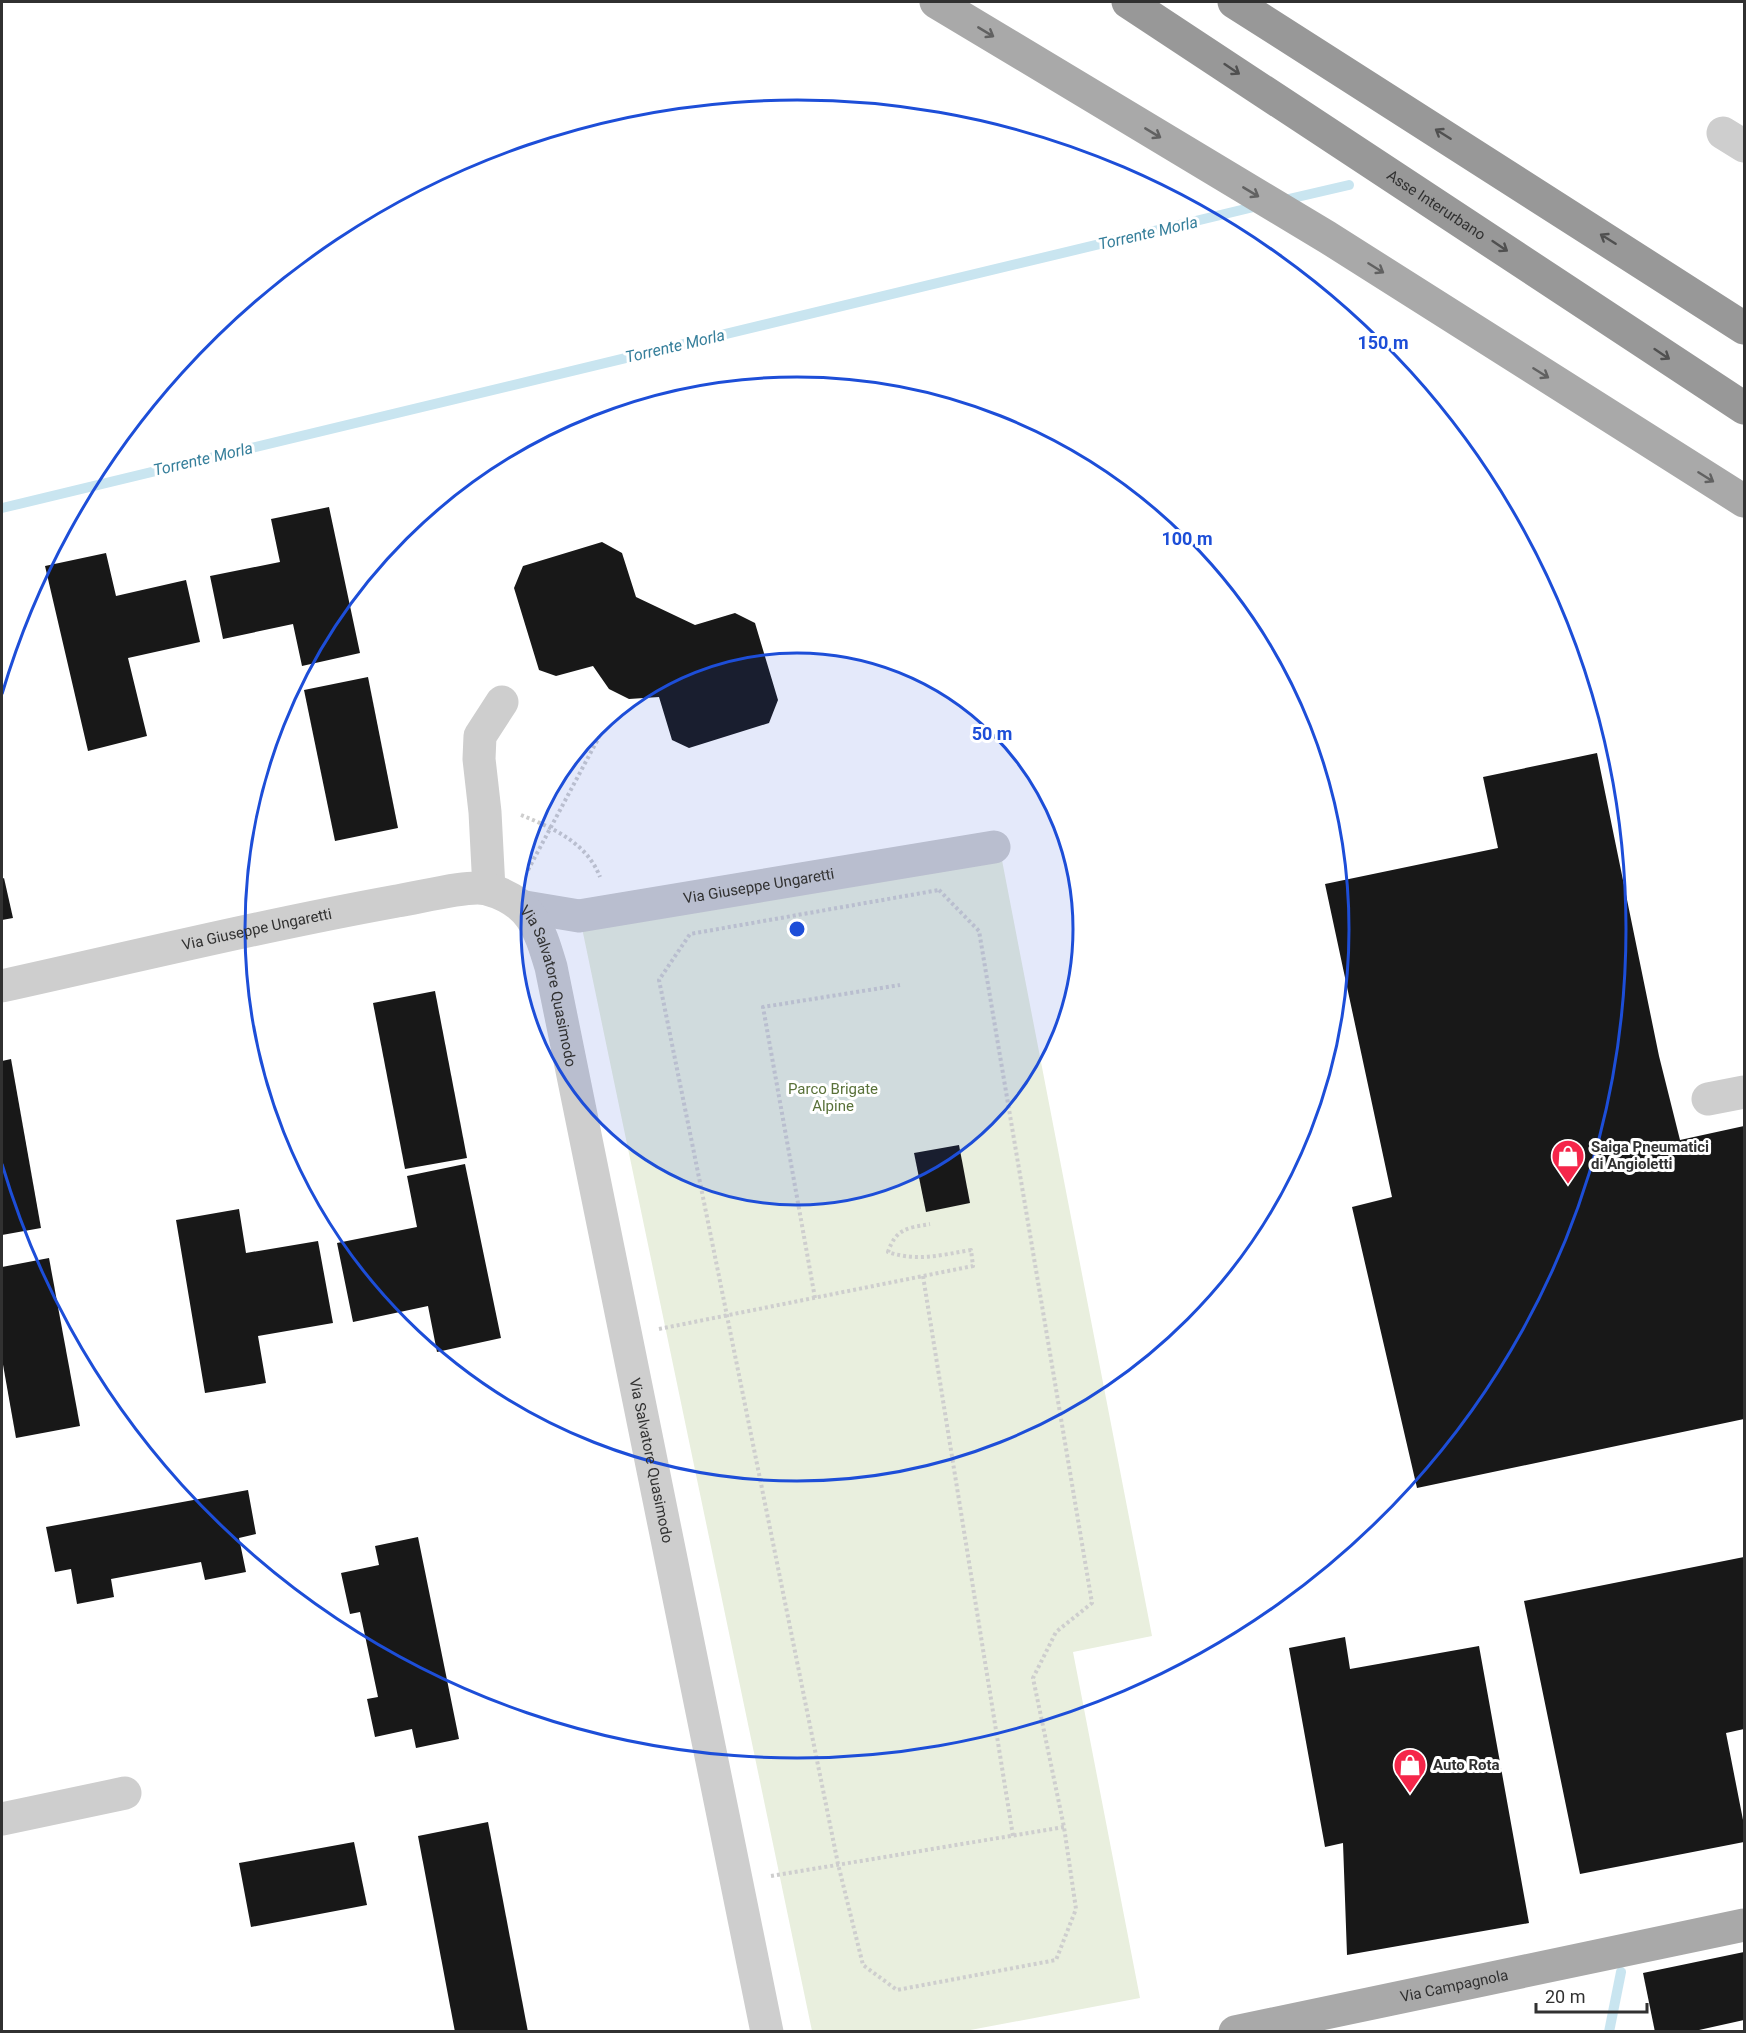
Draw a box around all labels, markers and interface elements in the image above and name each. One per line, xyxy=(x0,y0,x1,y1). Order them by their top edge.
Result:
one-way arrow xyxy=(977,26,994,38)
one-way arrow xyxy=(1223,63,1240,75)
one-way arrow xyxy=(1144,127,1161,139)
one-way arrow xyxy=(1435,128,1452,140)
street label: Asse Interurbano xyxy=(1383,166,1489,244)
one-way arrow xyxy=(1242,186,1259,198)
water label: Torrente Morla xyxy=(1096,212,1200,254)
one-way arrow xyxy=(1600,232,1617,244)
one-way arrow xyxy=(1491,240,1507,252)
one-way arrow xyxy=(1367,263,1384,275)
water label: Torrente Morla xyxy=(623,325,727,367)
text: 150 m xyxy=(1357,332,1409,353)
one-way arrow xyxy=(1653,348,1670,360)
one-way arrow xyxy=(1532,367,1549,379)
water label: Torrente Morla xyxy=(151,438,255,480)
one-way arrow xyxy=(1697,471,1714,483)
text: 100 m xyxy=(1161,528,1213,549)
text: 50 m xyxy=(972,723,1012,744)
street label: Via Giuseppe Ungaretti xyxy=(682,865,836,908)
street label: Via Salvatore Quasimodo xyxy=(516,902,580,1068)
street label: Via Giuseppe Ungaretti xyxy=(180,905,333,954)
centre of rings xyxy=(787,919,807,939)
park label: Parco Brigate Alpine xyxy=(788,1080,878,1115)
shop icon: Saiga Pneumatici di Angioletti xyxy=(1550,1138,1586,1185)
place label: Saiga Pneumatici di Angioletti xyxy=(1591,1138,1709,1173)
street label: Via Salvatore Quasimodo xyxy=(626,1376,677,1545)
shop icon: Auto Rota xyxy=(1392,1747,1428,1794)
place label: Auto Rota xyxy=(1433,1756,1500,1774)
street label: Via Campagnola xyxy=(1399,1966,1510,2006)
scale bar xyxy=(1536,1976,1647,2014)
text: 20 m xyxy=(1545,1986,1585,2007)

